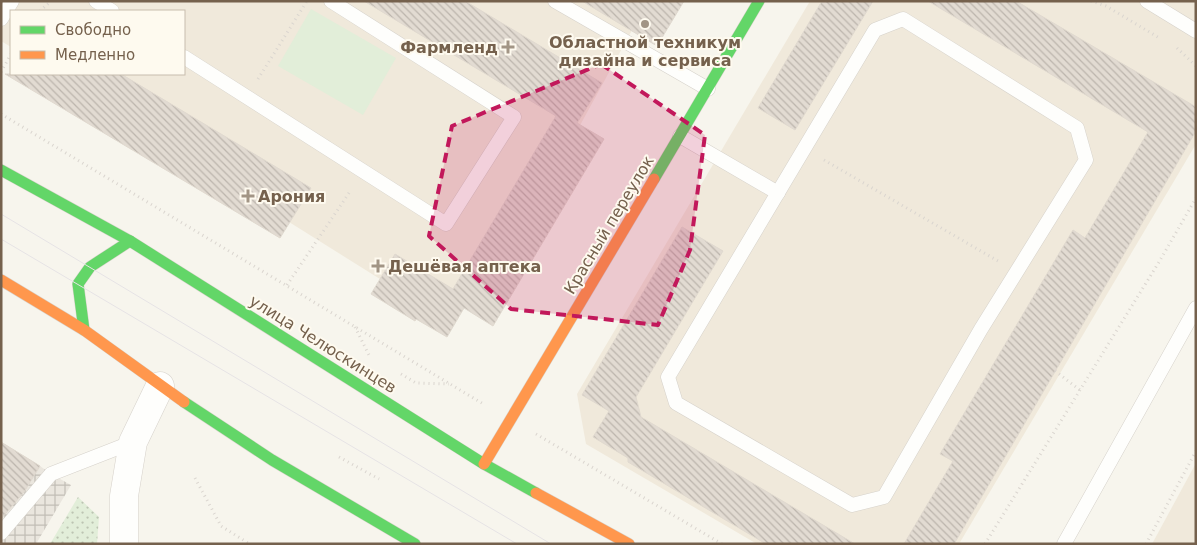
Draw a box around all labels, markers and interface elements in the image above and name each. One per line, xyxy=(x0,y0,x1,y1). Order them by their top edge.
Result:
legend xyxy=(10,10,185,75)
marker: Областной техникум дизайна и сервиса xyxy=(639,18,651,30)
text: Свободно xyxy=(55,21,131,39)
place label: Областной техникум дизайна и сервиса xyxy=(549,33,741,70)
place label: Фармленд xyxy=(400,38,498,57)
marker: Фармленд xyxy=(502,41,514,53)
text: Медленно xyxy=(55,46,135,64)
street label: Красный переулок xyxy=(560,152,658,298)
place label: Арония xyxy=(258,187,325,206)
marker: Арония xyxy=(242,190,254,202)
place label: Дешёвая аптека xyxy=(388,257,541,276)
marker: Дешёвая аптека xyxy=(372,260,384,272)
street label: улица Челюскинцев xyxy=(246,291,400,397)

